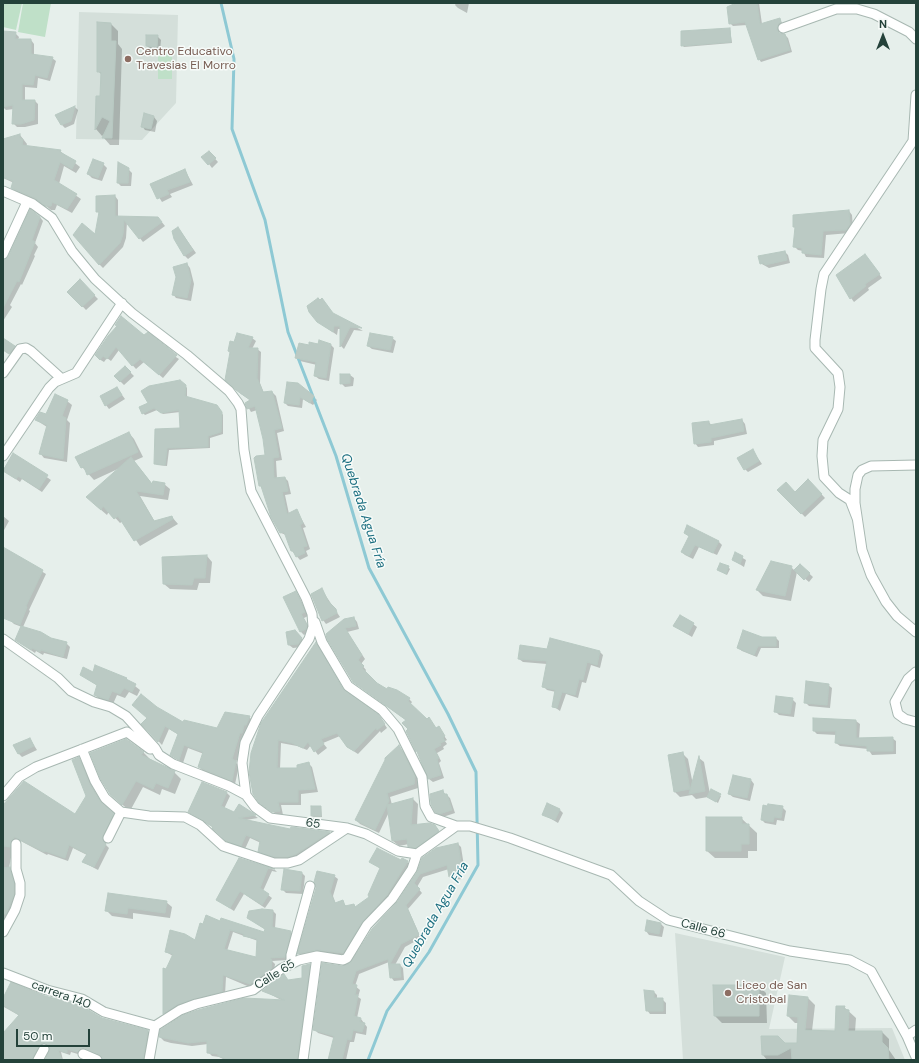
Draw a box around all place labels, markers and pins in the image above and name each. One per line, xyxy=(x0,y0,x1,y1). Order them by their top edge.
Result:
place label: Centro Educativo Travesias El Morro xyxy=(136,45,236,73)
marker: Centro Educativo Travesias El Morro xyxy=(123,54,133,64)
place label: Liceo de San Cristobal xyxy=(736,979,807,1007)
marker: Liceo de San Cristobal xyxy=(723,988,733,998)

